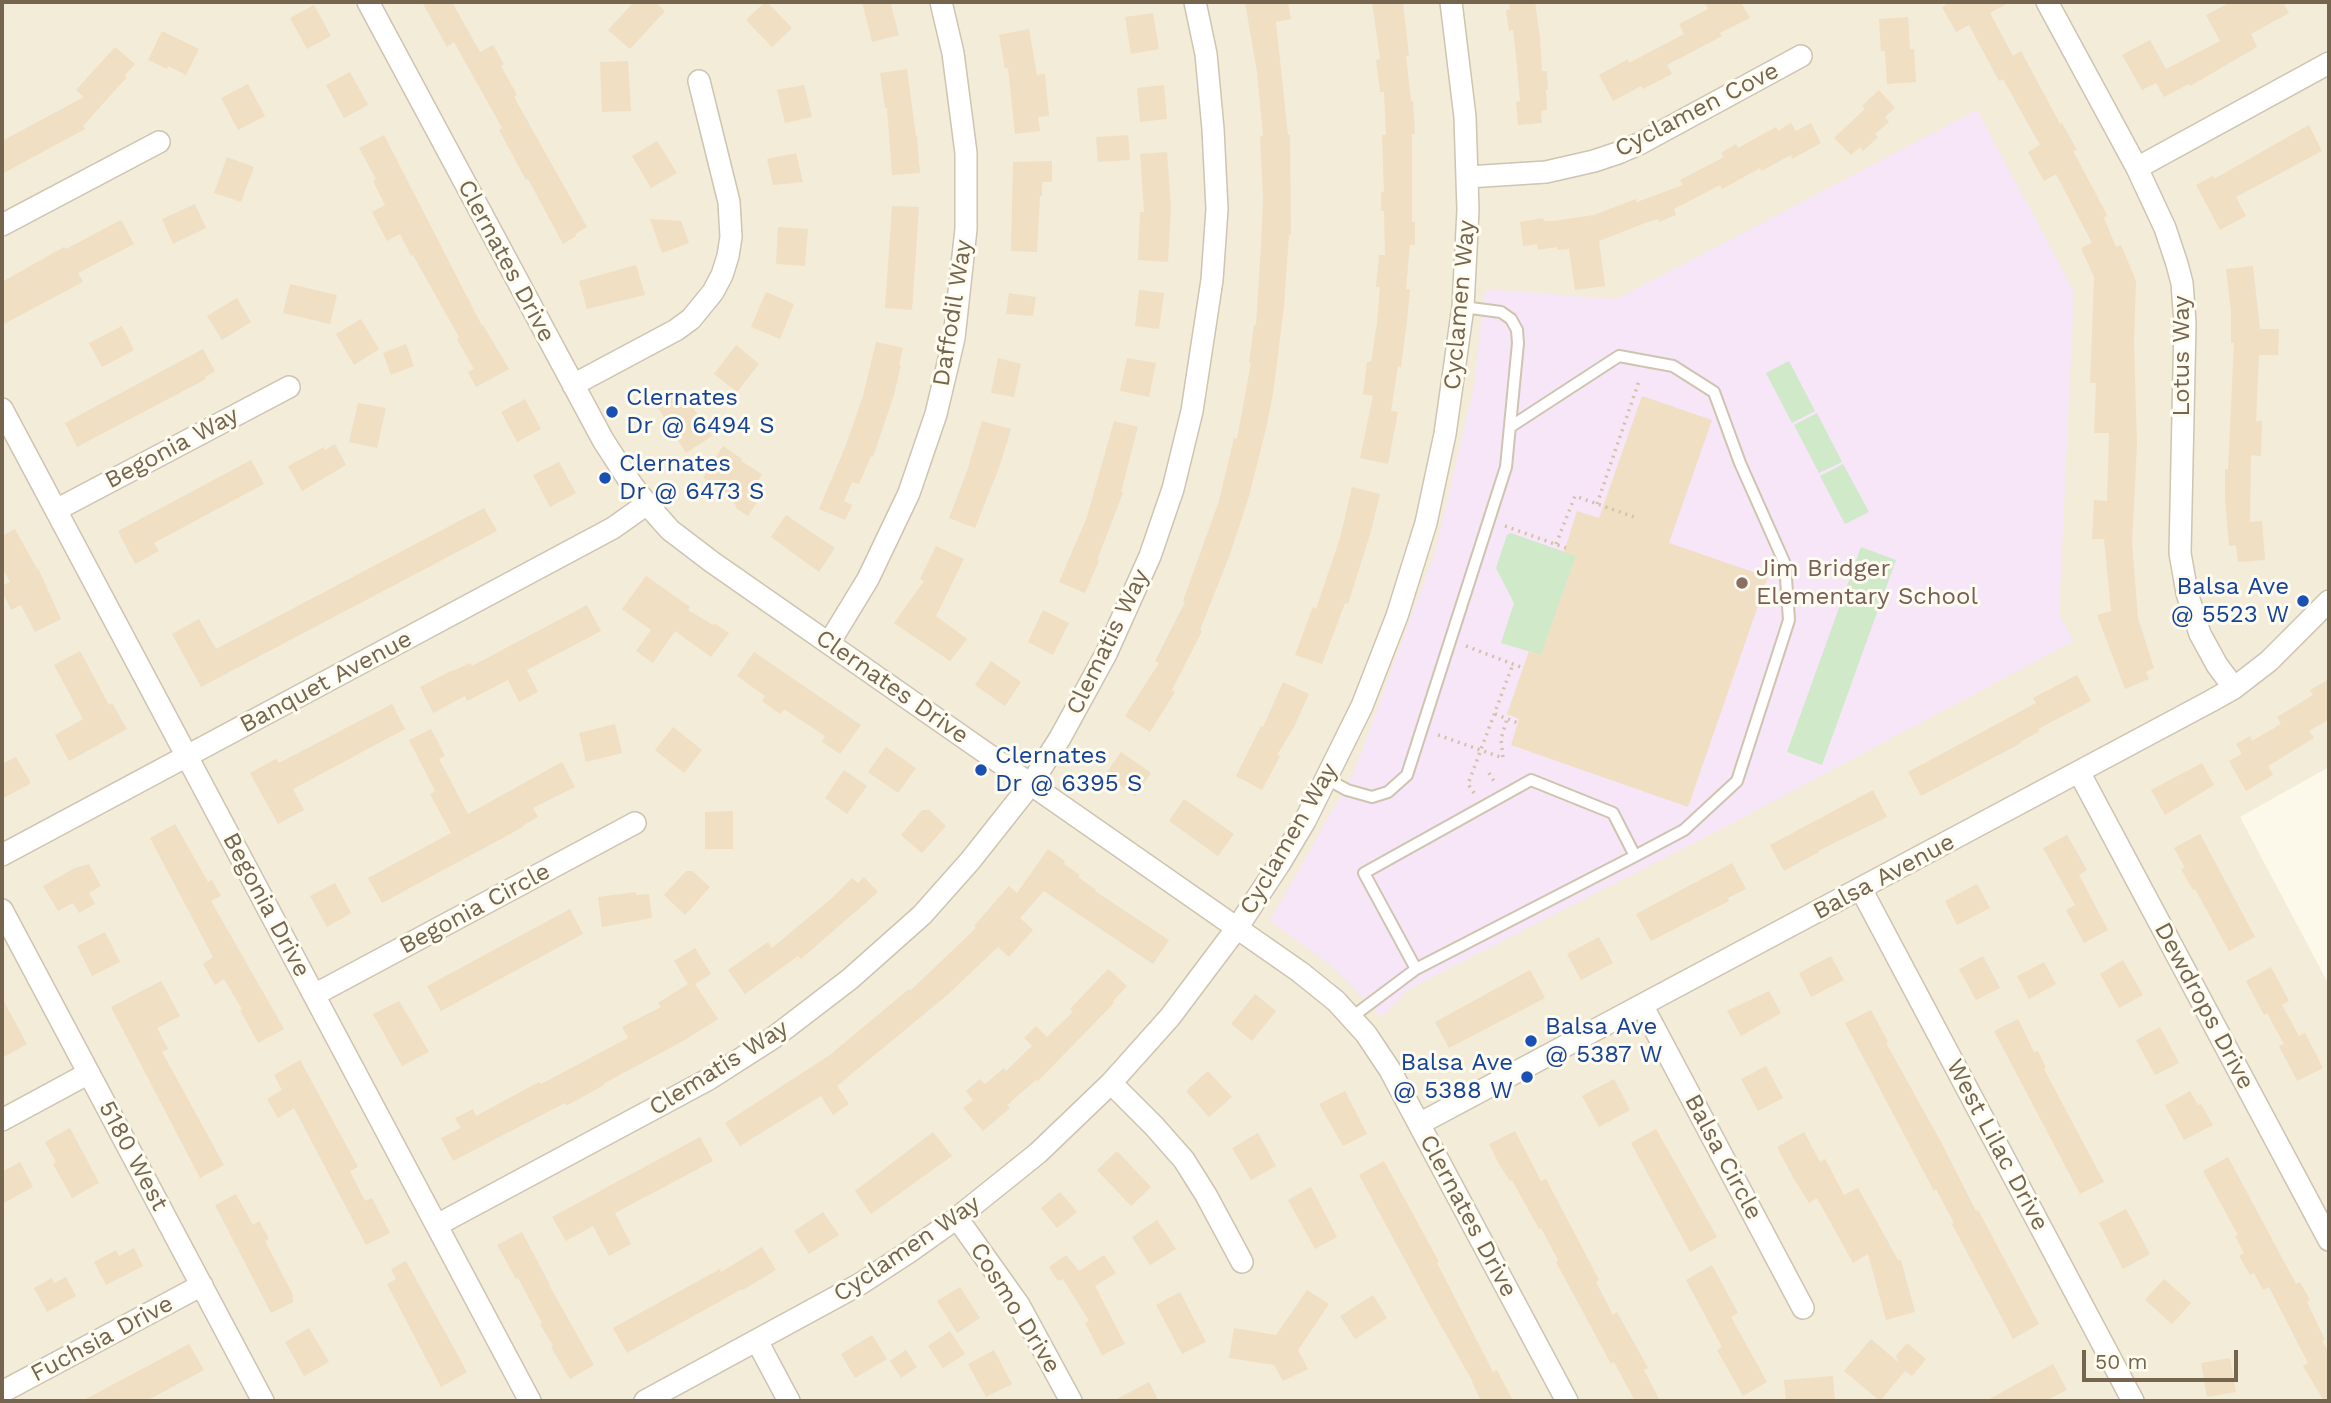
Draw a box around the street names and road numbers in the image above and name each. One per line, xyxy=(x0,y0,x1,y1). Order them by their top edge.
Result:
street label: Cyclamen Cove xyxy=(1610,56,1784,164)
street label: Clernates Drive xyxy=(451,175,561,347)
street label: Cyclamen Way xyxy=(1438,219,1482,391)
street label: Daffodil Way xyxy=(927,238,979,388)
street label: Lotus Way xyxy=(2168,295,2196,417)
street label: Begonia Way xyxy=(100,401,244,495)
street label: Clematis Way xyxy=(1060,565,1156,719)
street label: Clernates Drive xyxy=(810,624,974,750)
street label: Banquet Avenue xyxy=(235,625,417,739)
street label: Cyclamen Way xyxy=(1234,758,1344,920)
street label: Begonia Drive xyxy=(216,828,316,982)
street label: Balsa Avenue xyxy=(1808,828,1960,926)
street label: Begonia Circle xyxy=(395,857,555,961)
street label: Dewdrops Drive xyxy=(2148,918,2260,1094)
street label: Clematis Way xyxy=(644,1014,794,1122)
street label: West Lilac Drive xyxy=(1940,1054,2054,1236)
street label: Balsa Circle xyxy=(1678,1089,1768,1225)
street label: 5180 West xyxy=(92,1096,174,1216)
street label: Clernates Drive xyxy=(1413,1130,1523,1302)
street label: Cyclamen Way xyxy=(828,1189,986,1309)
street label: Cosmo Drive xyxy=(963,1237,1067,1379)
street label: Fuchsia Drive xyxy=(26,1289,178,1389)

